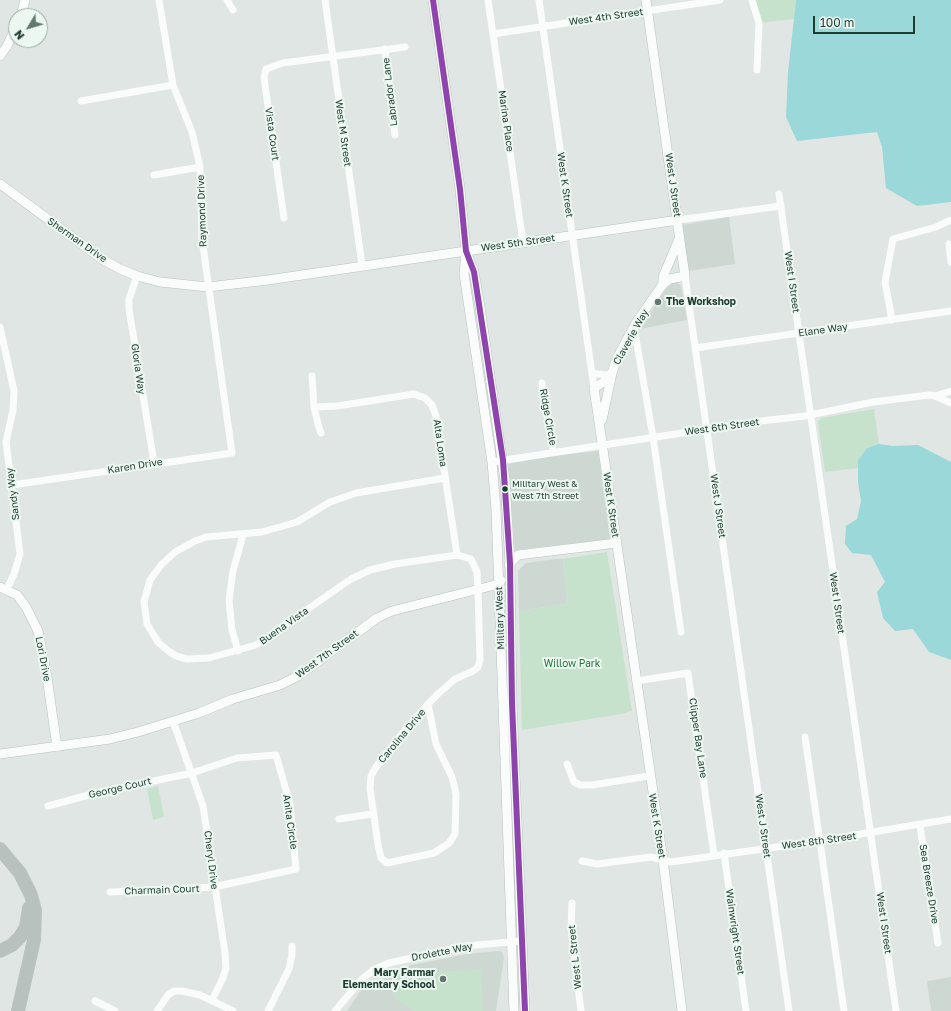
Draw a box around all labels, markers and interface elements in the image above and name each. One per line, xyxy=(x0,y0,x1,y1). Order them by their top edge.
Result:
street label: West 4th Street xyxy=(568,6,644,28)
north arrow xyxy=(8,8,48,48)
scale bar xyxy=(815,8,917,34)
text: 100 m xyxy=(820,15,854,30)
text: N xyxy=(11,28,27,42)
street label: Labrador Lane xyxy=(380,57,400,127)
street label: Marina Place xyxy=(496,90,516,152)
street label: West M Street xyxy=(332,99,354,167)
street label: Vista Court xyxy=(262,107,282,161)
street label: West K Street xyxy=(554,152,576,218)
street label: West J Street xyxy=(663,152,683,218)
street label: Raymond Drive xyxy=(195,175,209,247)
street label: Sherman Drive xyxy=(45,215,109,265)
street label: West 5th Street xyxy=(480,232,556,254)
street label: West I Street xyxy=(782,250,802,314)
place label: The Workshop xyxy=(666,296,736,308)
marker: The Workshop xyxy=(653,297,663,307)
street label: Claverie Way xyxy=(611,307,651,367)
street label: Elane Way xyxy=(798,321,848,339)
street label: Gloria Way xyxy=(129,343,147,395)
street label: Ridge Circle xyxy=(537,388,559,446)
street label: West 6th Street xyxy=(684,416,760,438)
street label: Alta Loma xyxy=(431,419,449,467)
street label: Karen Drive xyxy=(107,456,163,476)
street label: Sandy Way xyxy=(4,467,22,521)
street label: West K Street xyxy=(600,472,622,538)
street label: West J Street xyxy=(708,473,728,539)
place label: Military West & West 7th Street xyxy=(512,479,579,500)
marker: Military West & West 7th Street xyxy=(500,484,510,494)
street label: West I Street xyxy=(827,571,847,635)
street label: Military West xyxy=(493,586,507,650)
street label: Buena Vista xyxy=(257,605,311,647)
street label: West 7th Street xyxy=(293,627,361,681)
street label: Lori Drive xyxy=(33,636,53,682)
park label: Willow Park xyxy=(544,658,600,670)
street label: Clipper Bay Lane xyxy=(686,697,710,779)
street label: Carolina Drive xyxy=(376,706,428,766)
street label: George Court xyxy=(87,775,153,801)
street label: West K Street xyxy=(646,793,668,859)
street label: West J Street xyxy=(753,793,773,859)
street label: Anita Circle xyxy=(280,794,300,850)
street label: Cheryl Drive xyxy=(201,830,221,890)
street label: West 8th Street xyxy=(781,830,857,852)
street label: Sea Breeze Drive xyxy=(917,843,941,925)
street label: Charmain Court xyxy=(124,883,200,897)
street label: Wainwright Street xyxy=(723,888,747,976)
street label: West I Street xyxy=(874,891,894,955)
street label: West L Street xyxy=(566,924,584,990)
street label: Drolette Way xyxy=(410,940,474,964)
place label: Mary Farmar Elementary School xyxy=(343,967,435,990)
marker: Mary Farmar Elementary School xyxy=(438,974,448,984)

